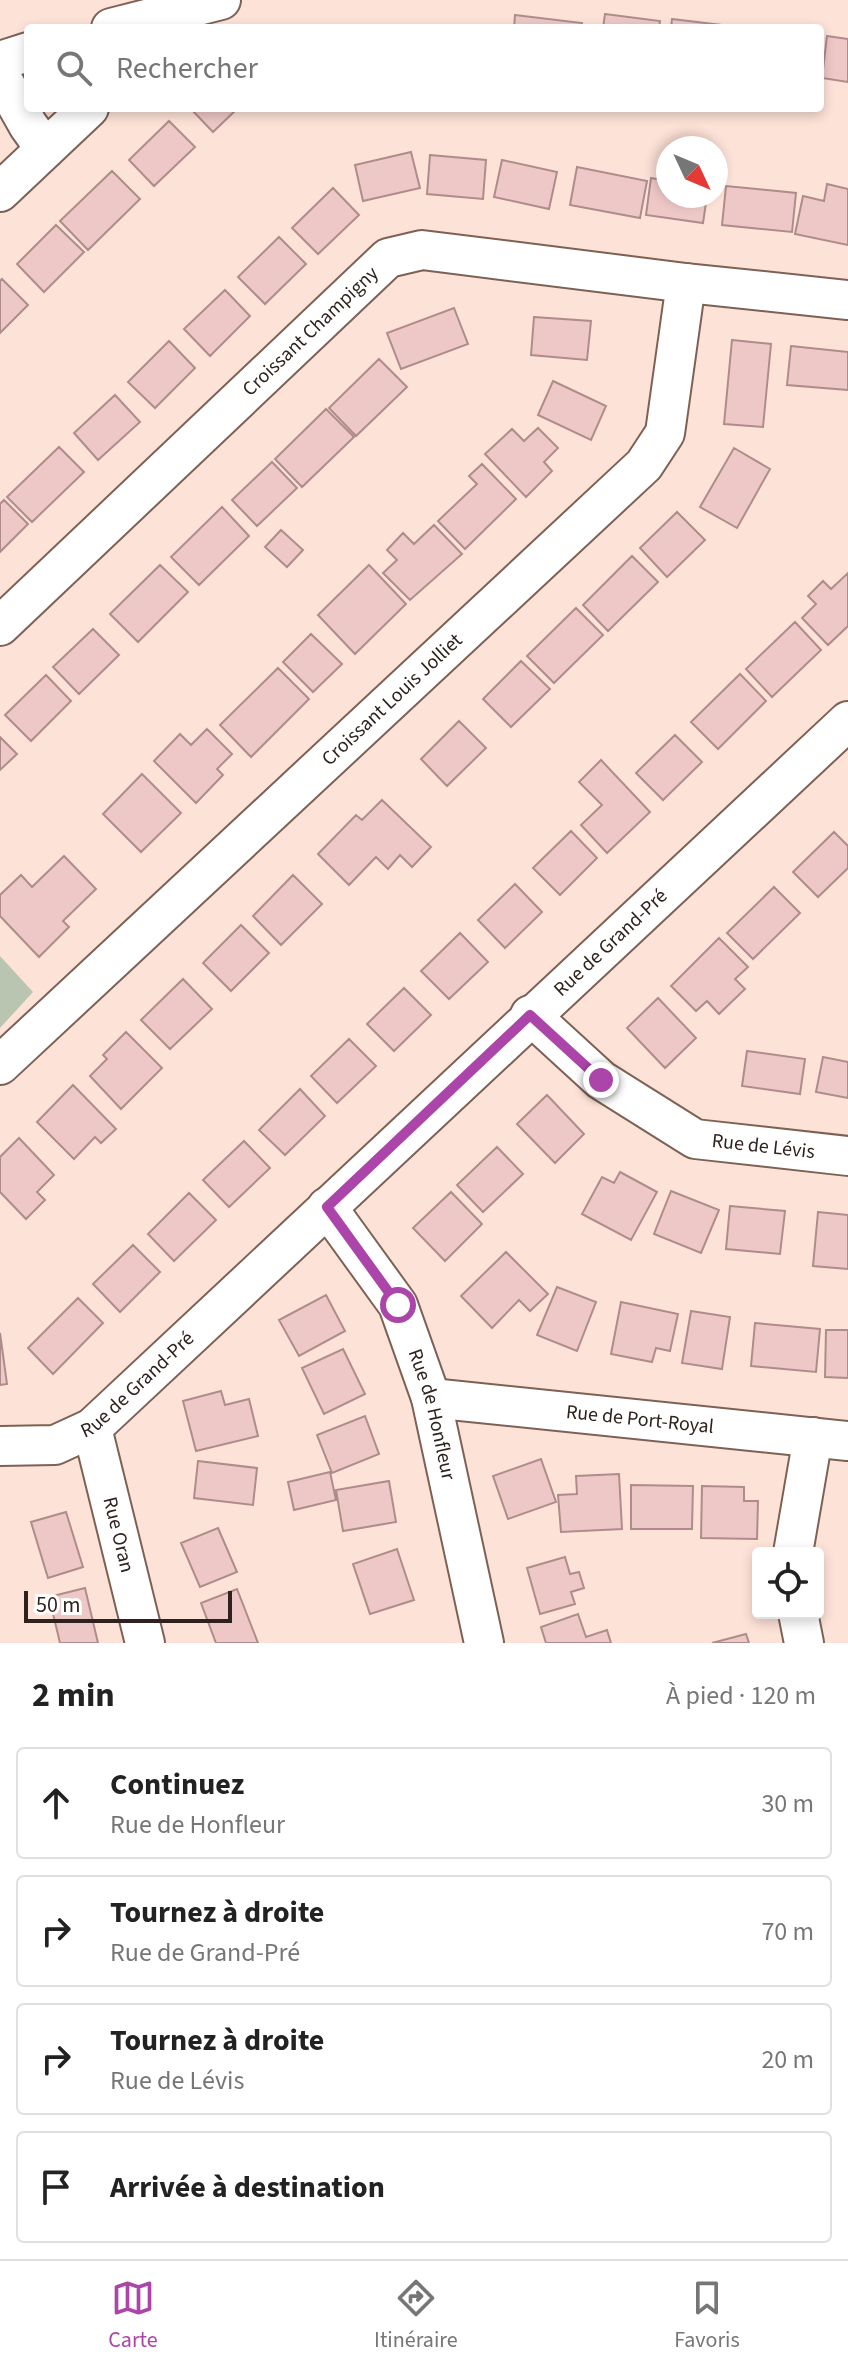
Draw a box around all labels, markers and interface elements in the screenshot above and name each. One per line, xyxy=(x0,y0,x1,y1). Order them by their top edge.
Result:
search box xyxy=(24,24,824,112)
icon: search xyxy=(52,46,96,90)
text: Rechercher xyxy=(116,47,258,90)
north arrow xyxy=(656,136,728,208)
street label: Croissant Champigny xyxy=(236,260,385,403)
street label: Croissant Louis Jolliet xyxy=(316,627,469,772)
street label: Rue de Grand-Pré xyxy=(548,883,674,1003)
route end xyxy=(583,1062,619,1098)
street label: Rue de Lévis xyxy=(710,1127,816,1166)
route start xyxy=(380,1287,416,1323)
street label: Rue de Grand-Pré xyxy=(76,1325,201,1445)
street label: Rue de Honfleur xyxy=(401,1345,462,1483)
street label: Rue de Port-Royal xyxy=(565,1398,715,1441)
street label: Rue Oran xyxy=(96,1494,141,1576)
map controls xyxy=(752,1547,824,1619)
button: locate xyxy=(752,1547,824,1619)
scale bar xyxy=(24,1587,232,1623)
text: 50 m xyxy=(36,1589,81,1621)
text: 2 min xyxy=(32,1671,115,1720)
text: À pied · 120 m xyxy=(666,1677,816,1714)
text: Continuez xyxy=(110,1763,244,1806)
icon: ahead xyxy=(34,1781,78,1825)
text: 30 m xyxy=(761,1785,814,1822)
text: Rue de Honfleur xyxy=(110,1806,285,1843)
text: Tournez à droite xyxy=(110,1891,324,1934)
icon: right xyxy=(34,1909,78,1953)
text: 70 m xyxy=(761,1913,814,1950)
text: Rue de Grand-Pré xyxy=(110,1934,300,1971)
text: Tournez à droite xyxy=(110,2019,324,2062)
icon: right xyxy=(34,2037,78,2081)
text: 20 m xyxy=(761,2041,814,2078)
text: Rue de Lévis xyxy=(110,2062,244,2099)
icon: arrive xyxy=(34,2165,78,2209)
text: Arrivée à destination xyxy=(110,2166,385,2209)
tab: Carte xyxy=(108,2276,158,2356)
tab: Itinéraire xyxy=(374,2276,458,2356)
tab: Favoris xyxy=(674,2276,740,2356)

